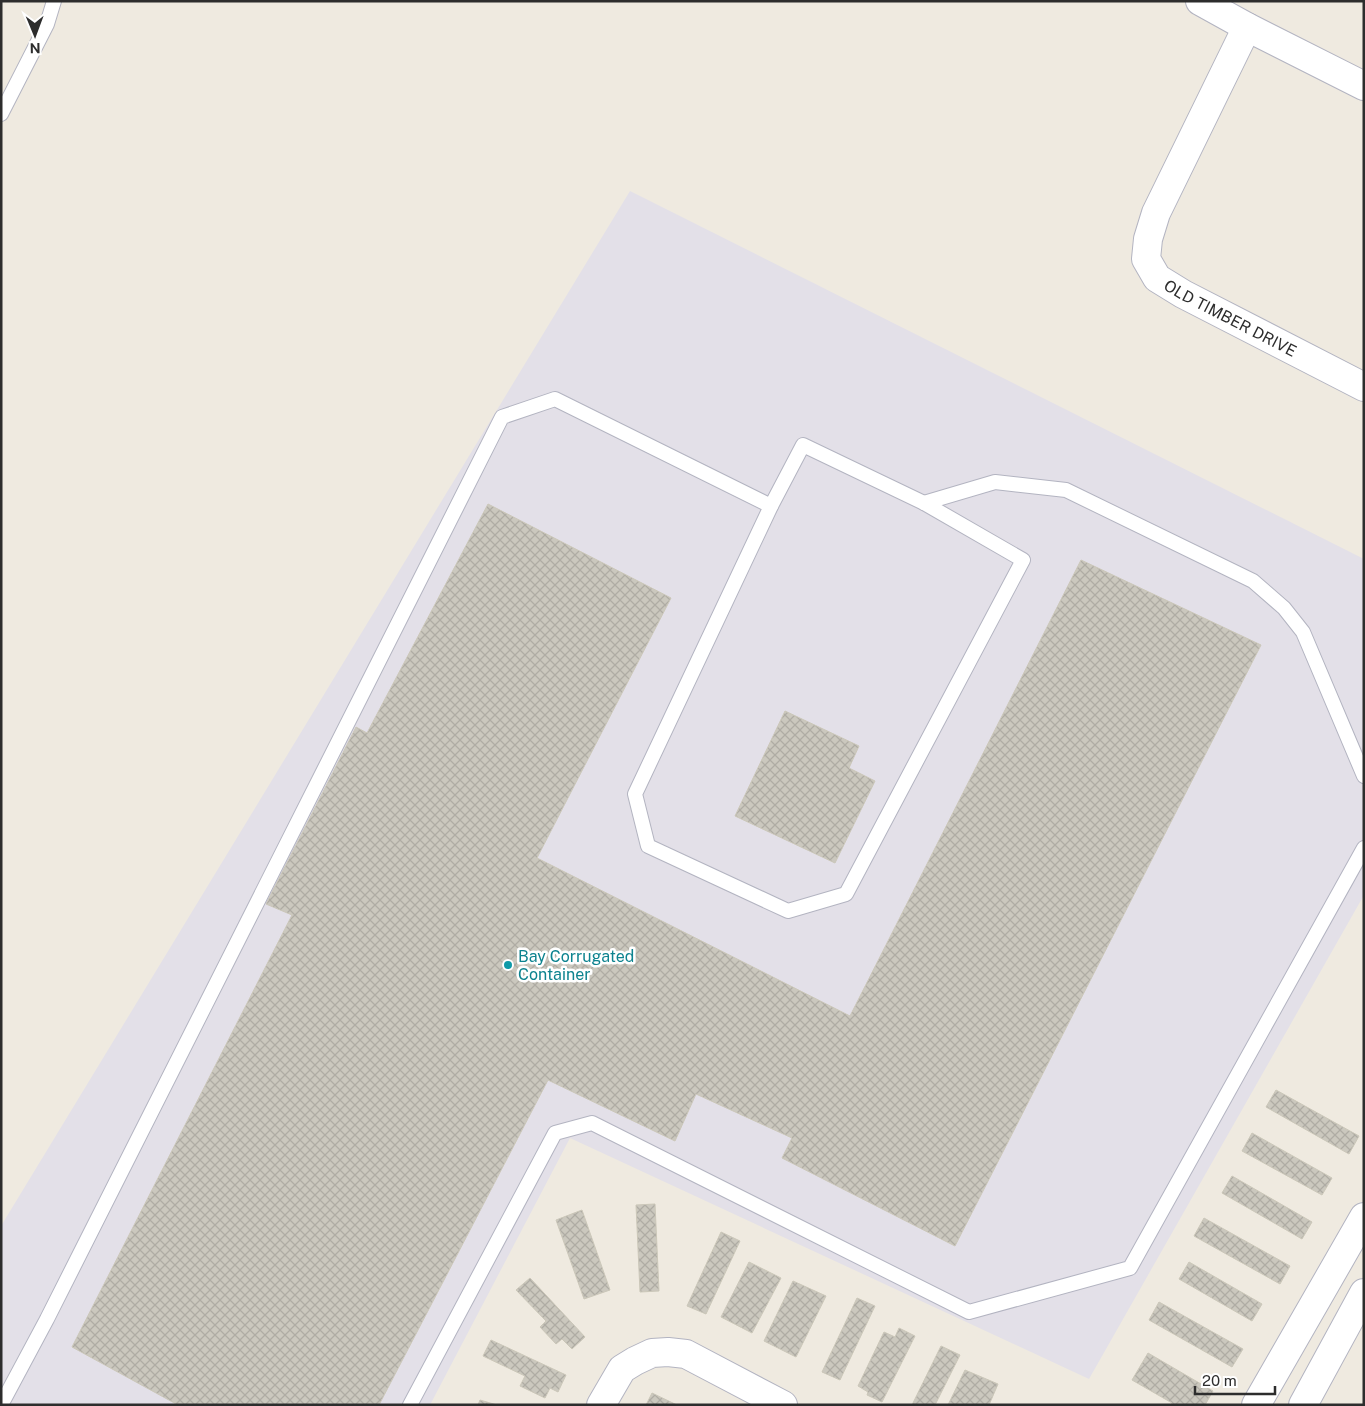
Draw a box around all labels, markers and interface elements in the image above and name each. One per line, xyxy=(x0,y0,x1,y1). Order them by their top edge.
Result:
north arrow xyxy=(10,10,60,60)
text: N xyxy=(30,40,41,56)
street label: OLD TIMBER DRIVE xyxy=(1160,276,1300,361)
place label: Bay Corrugated Container xyxy=(518,947,634,984)
marker: Bay Corrugated Container xyxy=(502,959,514,971)
scale bar xyxy=(1195,1364,1275,1396)
text: 20 m xyxy=(1202,1372,1237,1389)

